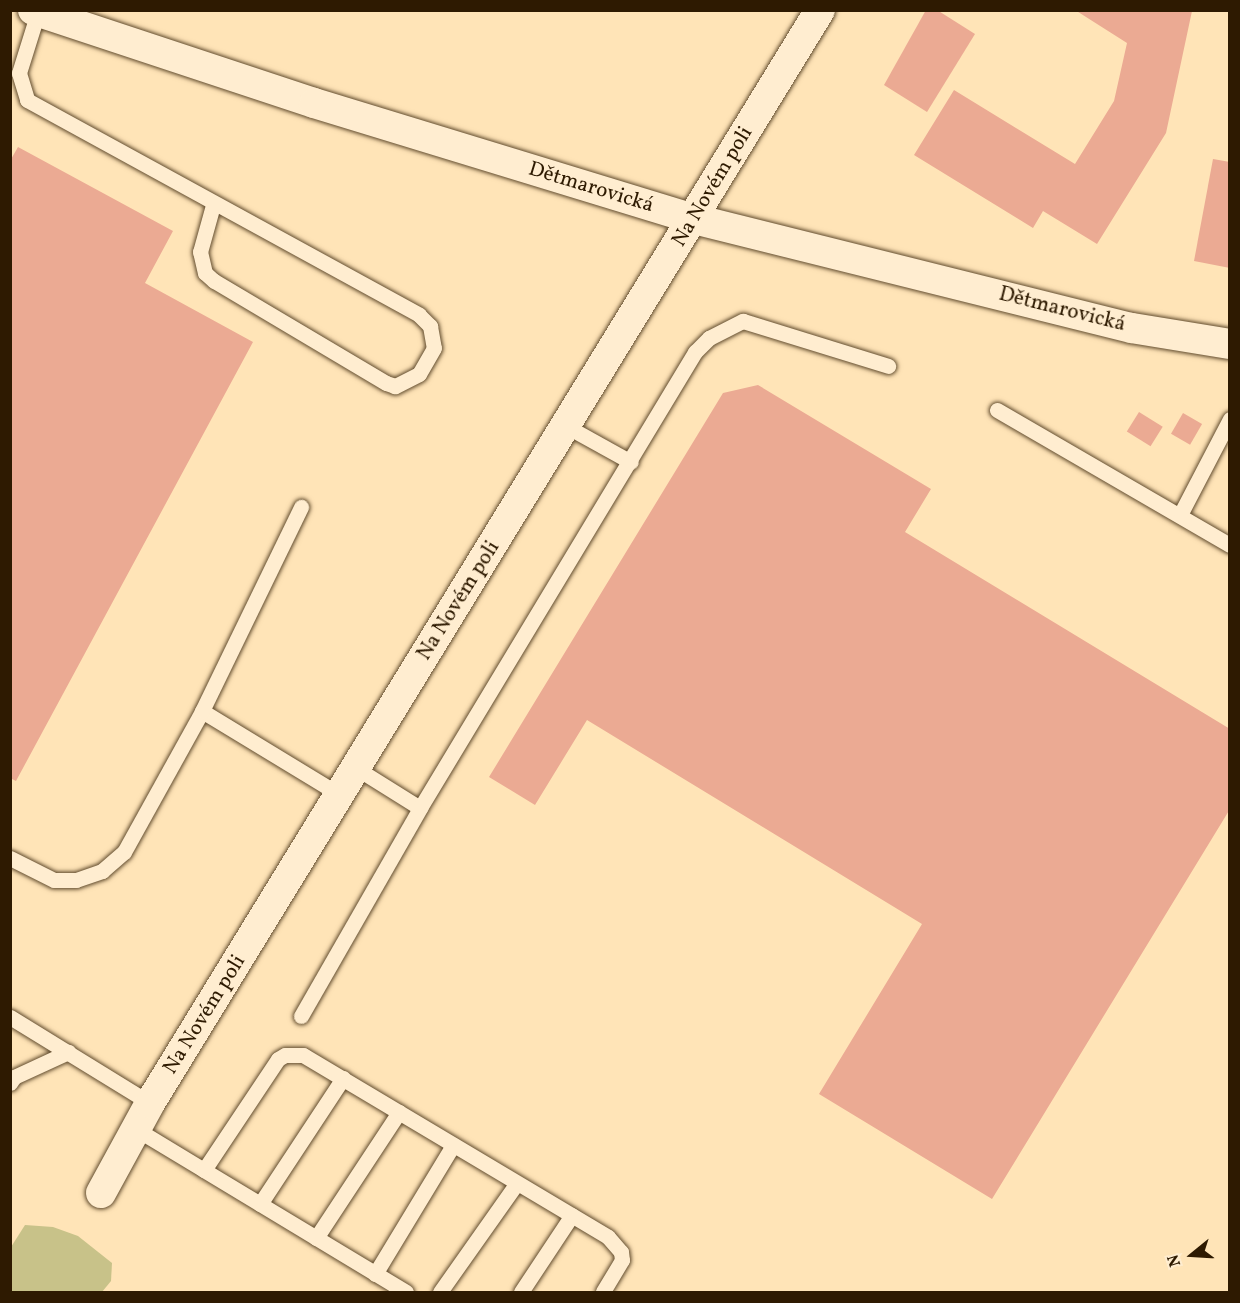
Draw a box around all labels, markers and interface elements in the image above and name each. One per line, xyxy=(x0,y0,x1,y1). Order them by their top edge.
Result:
street label: Na Novém poli xyxy=(667,122,759,252)
street label: Dětmarovická xyxy=(525,157,657,219)
street label: Dětmarovická xyxy=(996,282,1128,338)
street label: Na Novém poli xyxy=(412,537,506,665)
street label: Na Novém poli xyxy=(158,951,252,1079)
north arrow xyxy=(1162,1225,1222,1285)
text: N xyxy=(1163,1252,1187,1269)

